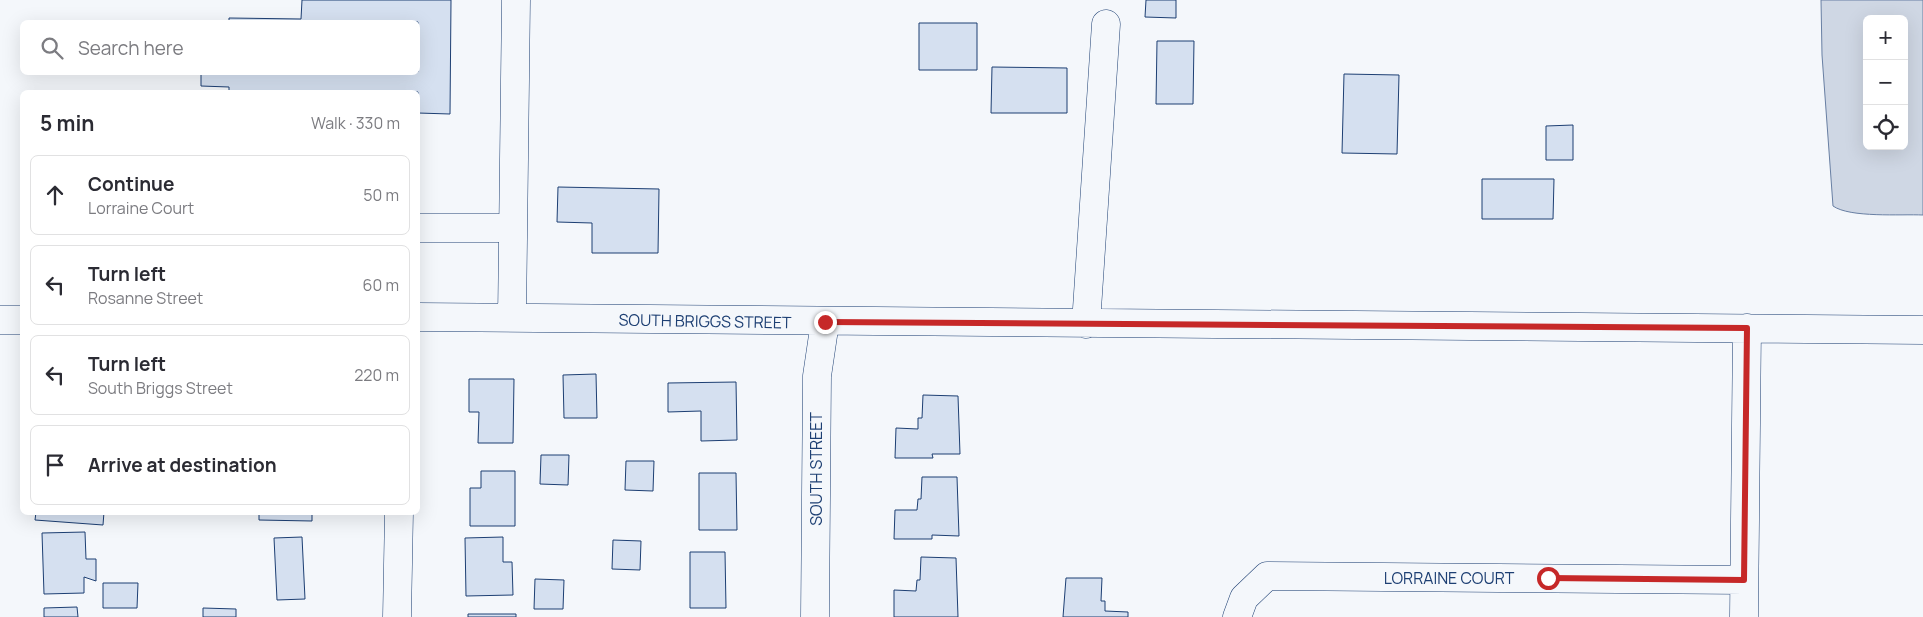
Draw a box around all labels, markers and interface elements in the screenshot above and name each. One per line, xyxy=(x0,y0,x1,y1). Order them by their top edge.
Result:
map controls xyxy=(1863,15,1908,150)
button: + xyxy=(1863,15,1908,60)
search box xyxy=(20,20,420,75)
icon: search xyxy=(38,34,66,62)
text: Search here xyxy=(78,35,184,61)
button: − xyxy=(1863,60,1908,105)
button: locate xyxy=(1863,105,1908,150)
text: 5 min xyxy=(40,109,94,137)
text: Walk · 330 m xyxy=(311,112,400,134)
text: Continue xyxy=(88,171,174,197)
icon: ahead xyxy=(41,181,69,209)
text: 50 m xyxy=(363,184,399,206)
text: Lorraine Court xyxy=(88,197,194,219)
text: Turn left xyxy=(88,261,166,287)
icon: left xyxy=(41,271,69,299)
text: 60 m xyxy=(363,274,399,296)
text: Rosanne Street xyxy=(88,287,203,309)
street label: SOUTH BRIGGS STREET xyxy=(618,308,792,334)
route end xyxy=(814,311,837,334)
text: Turn left xyxy=(88,351,166,377)
icon: left xyxy=(41,361,69,389)
text: 220 m xyxy=(354,364,399,386)
text: South Briggs Street xyxy=(88,377,233,399)
street label: SOUTH STREET xyxy=(805,412,827,526)
icon: arrive xyxy=(41,451,69,479)
text: Arrive at destination xyxy=(88,452,277,478)
street label: LORRAINE COURT xyxy=(1384,567,1515,589)
route start xyxy=(1537,567,1560,590)

